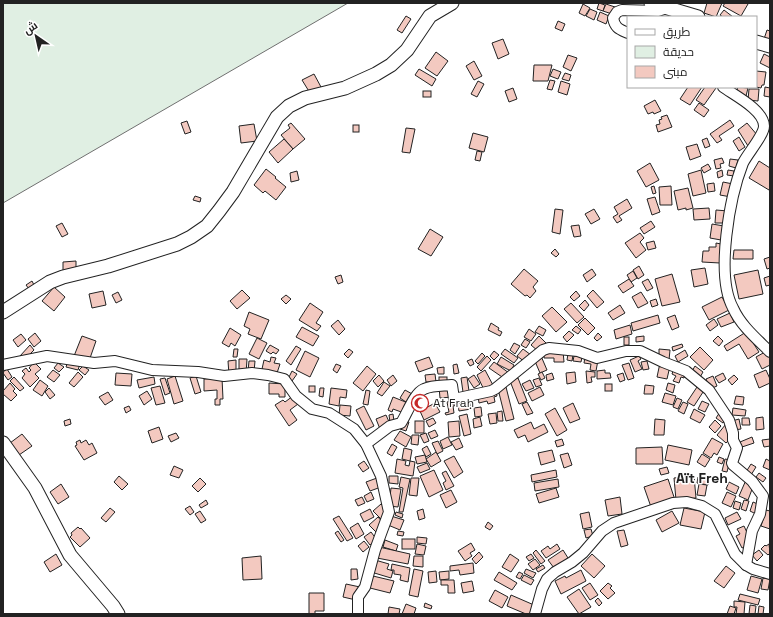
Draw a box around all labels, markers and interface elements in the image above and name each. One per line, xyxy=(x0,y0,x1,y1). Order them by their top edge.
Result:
north arrow xyxy=(16,16,56,56)
legend xyxy=(627,16,757,88)
text: ش xyxy=(21,18,40,37)
text: طريق xyxy=(663,24,691,40)
text: حديقة xyxy=(663,44,694,60)
text: مبنى xyxy=(663,64,688,80)
mosque icon: At Fraḥ xyxy=(410,393,430,413)
place label: At Fraḥ xyxy=(433,395,474,411)
district label: Aït Freh xyxy=(676,469,728,487)

